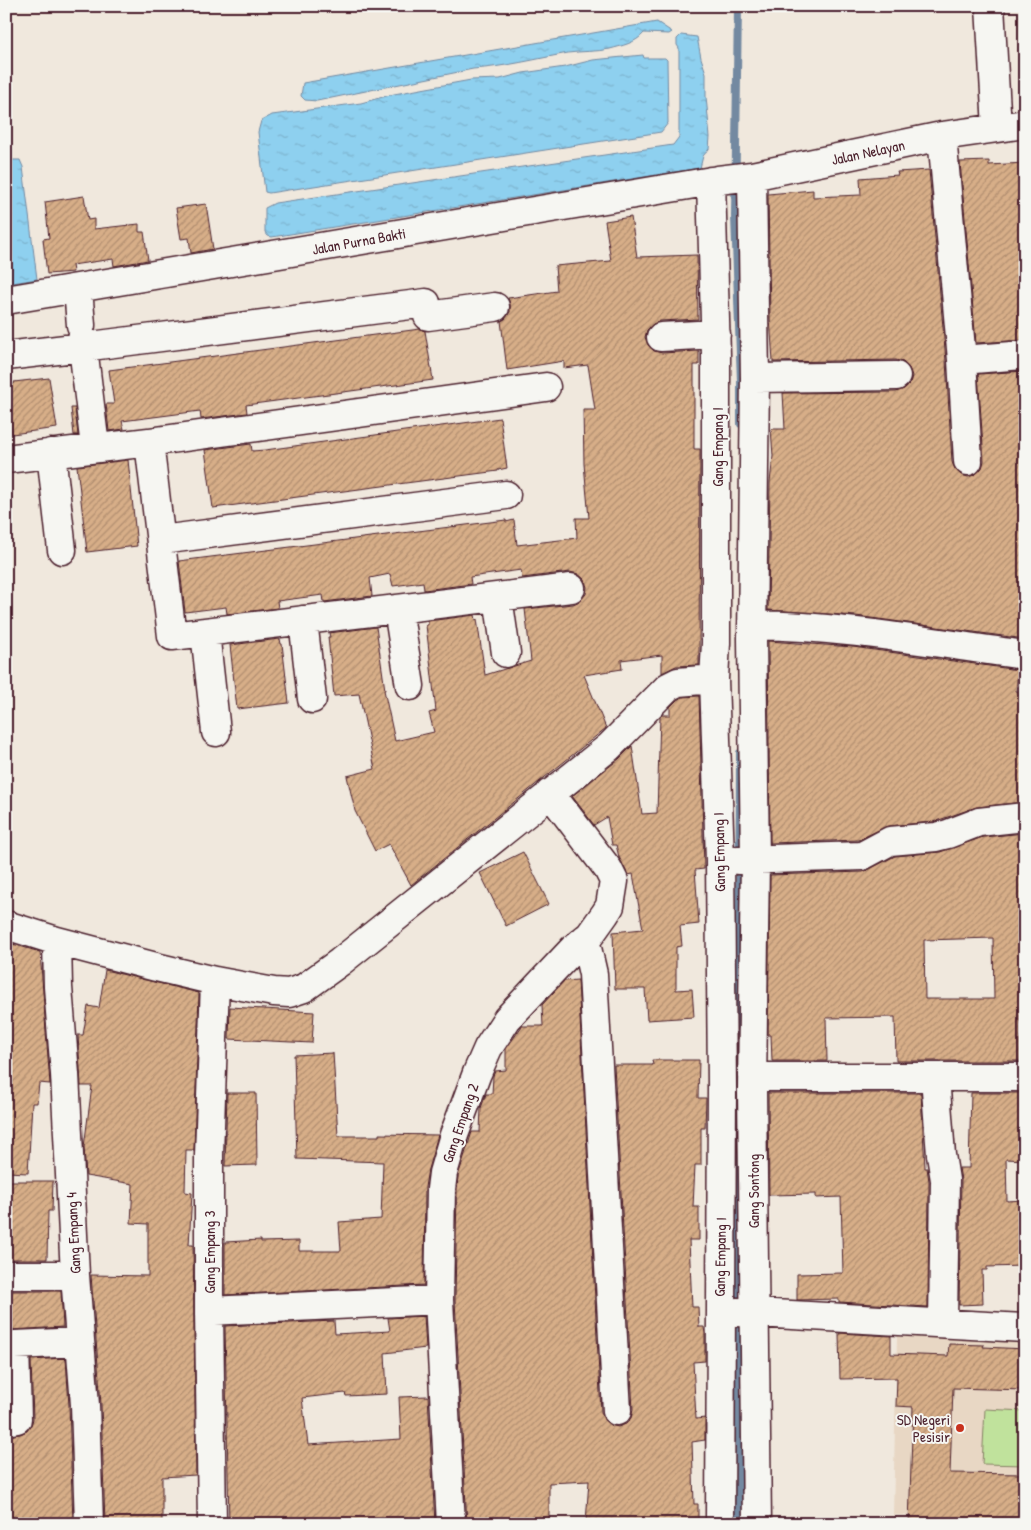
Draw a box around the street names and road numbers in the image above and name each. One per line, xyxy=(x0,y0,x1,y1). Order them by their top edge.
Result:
street label: Jalan Nelayan xyxy=(829,134,907,170)
street label: Jalan Purna Bakti xyxy=(310,222,408,260)
street label: Gang Empang I xyxy=(707,407,728,487)
street label: Gang Empang I xyxy=(708,812,730,892)
street label: Gang Empang 2 xyxy=(437,1080,483,1166)
street label: Gang Sontong xyxy=(743,1153,764,1228)
street label: Gang Empang 4 xyxy=(60,1191,86,1274)
street label: Gang Empang 3 xyxy=(199,1210,220,1293)
street label: Gang Empang I xyxy=(709,1217,731,1297)

